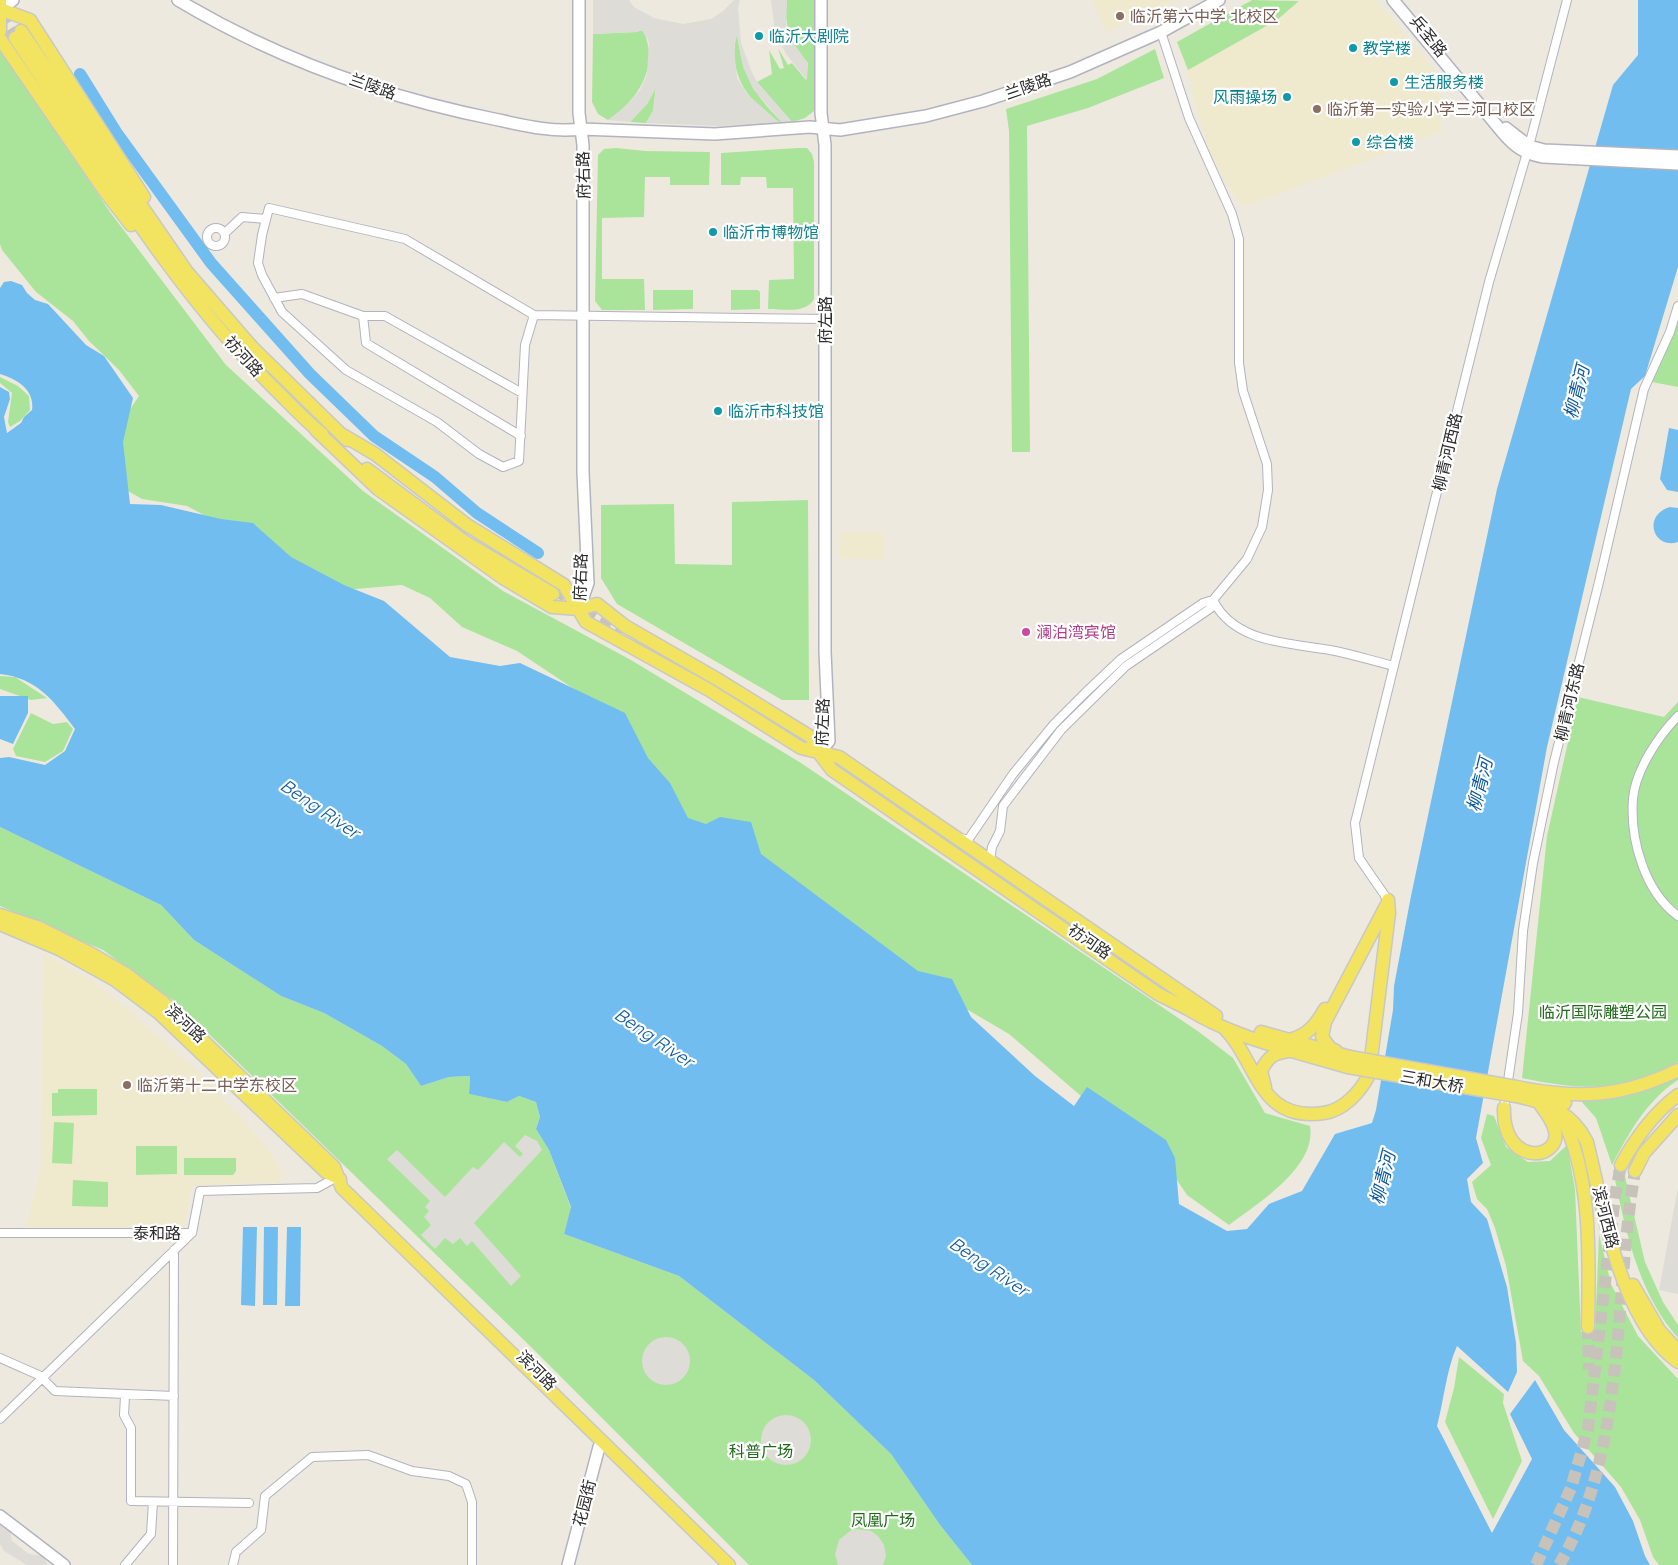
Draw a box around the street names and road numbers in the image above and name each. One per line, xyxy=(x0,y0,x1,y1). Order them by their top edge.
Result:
street label: 兵圣路 xyxy=(1406,11,1452,61)
street label: 兰陵路 xyxy=(347,69,399,103)
street label: 兰陵路 xyxy=(1002,69,1054,103)
street label: 府右路 xyxy=(573,151,593,199)
street label: 府左路 xyxy=(815,296,835,344)
street label: 祊河路 xyxy=(221,331,267,381)
street label: 柳青河西路 xyxy=(1428,411,1466,493)
street label: 府右路 xyxy=(569,553,591,601)
street label: 柳青河东路 xyxy=(1550,661,1588,743)
street label: 府左路 xyxy=(811,698,833,746)
street label: 祊河路 xyxy=(1065,919,1115,963)
street label: 滨河路 xyxy=(162,999,210,1047)
street label: 三和大桥 xyxy=(1399,1066,1465,1096)
street label: 滨河西路 xyxy=(1589,1184,1623,1250)
street label: 泰和路 xyxy=(133,1223,181,1243)
street label: 滨河路 xyxy=(513,1346,561,1394)
street label: 花园街 xyxy=(568,1477,600,1529)

